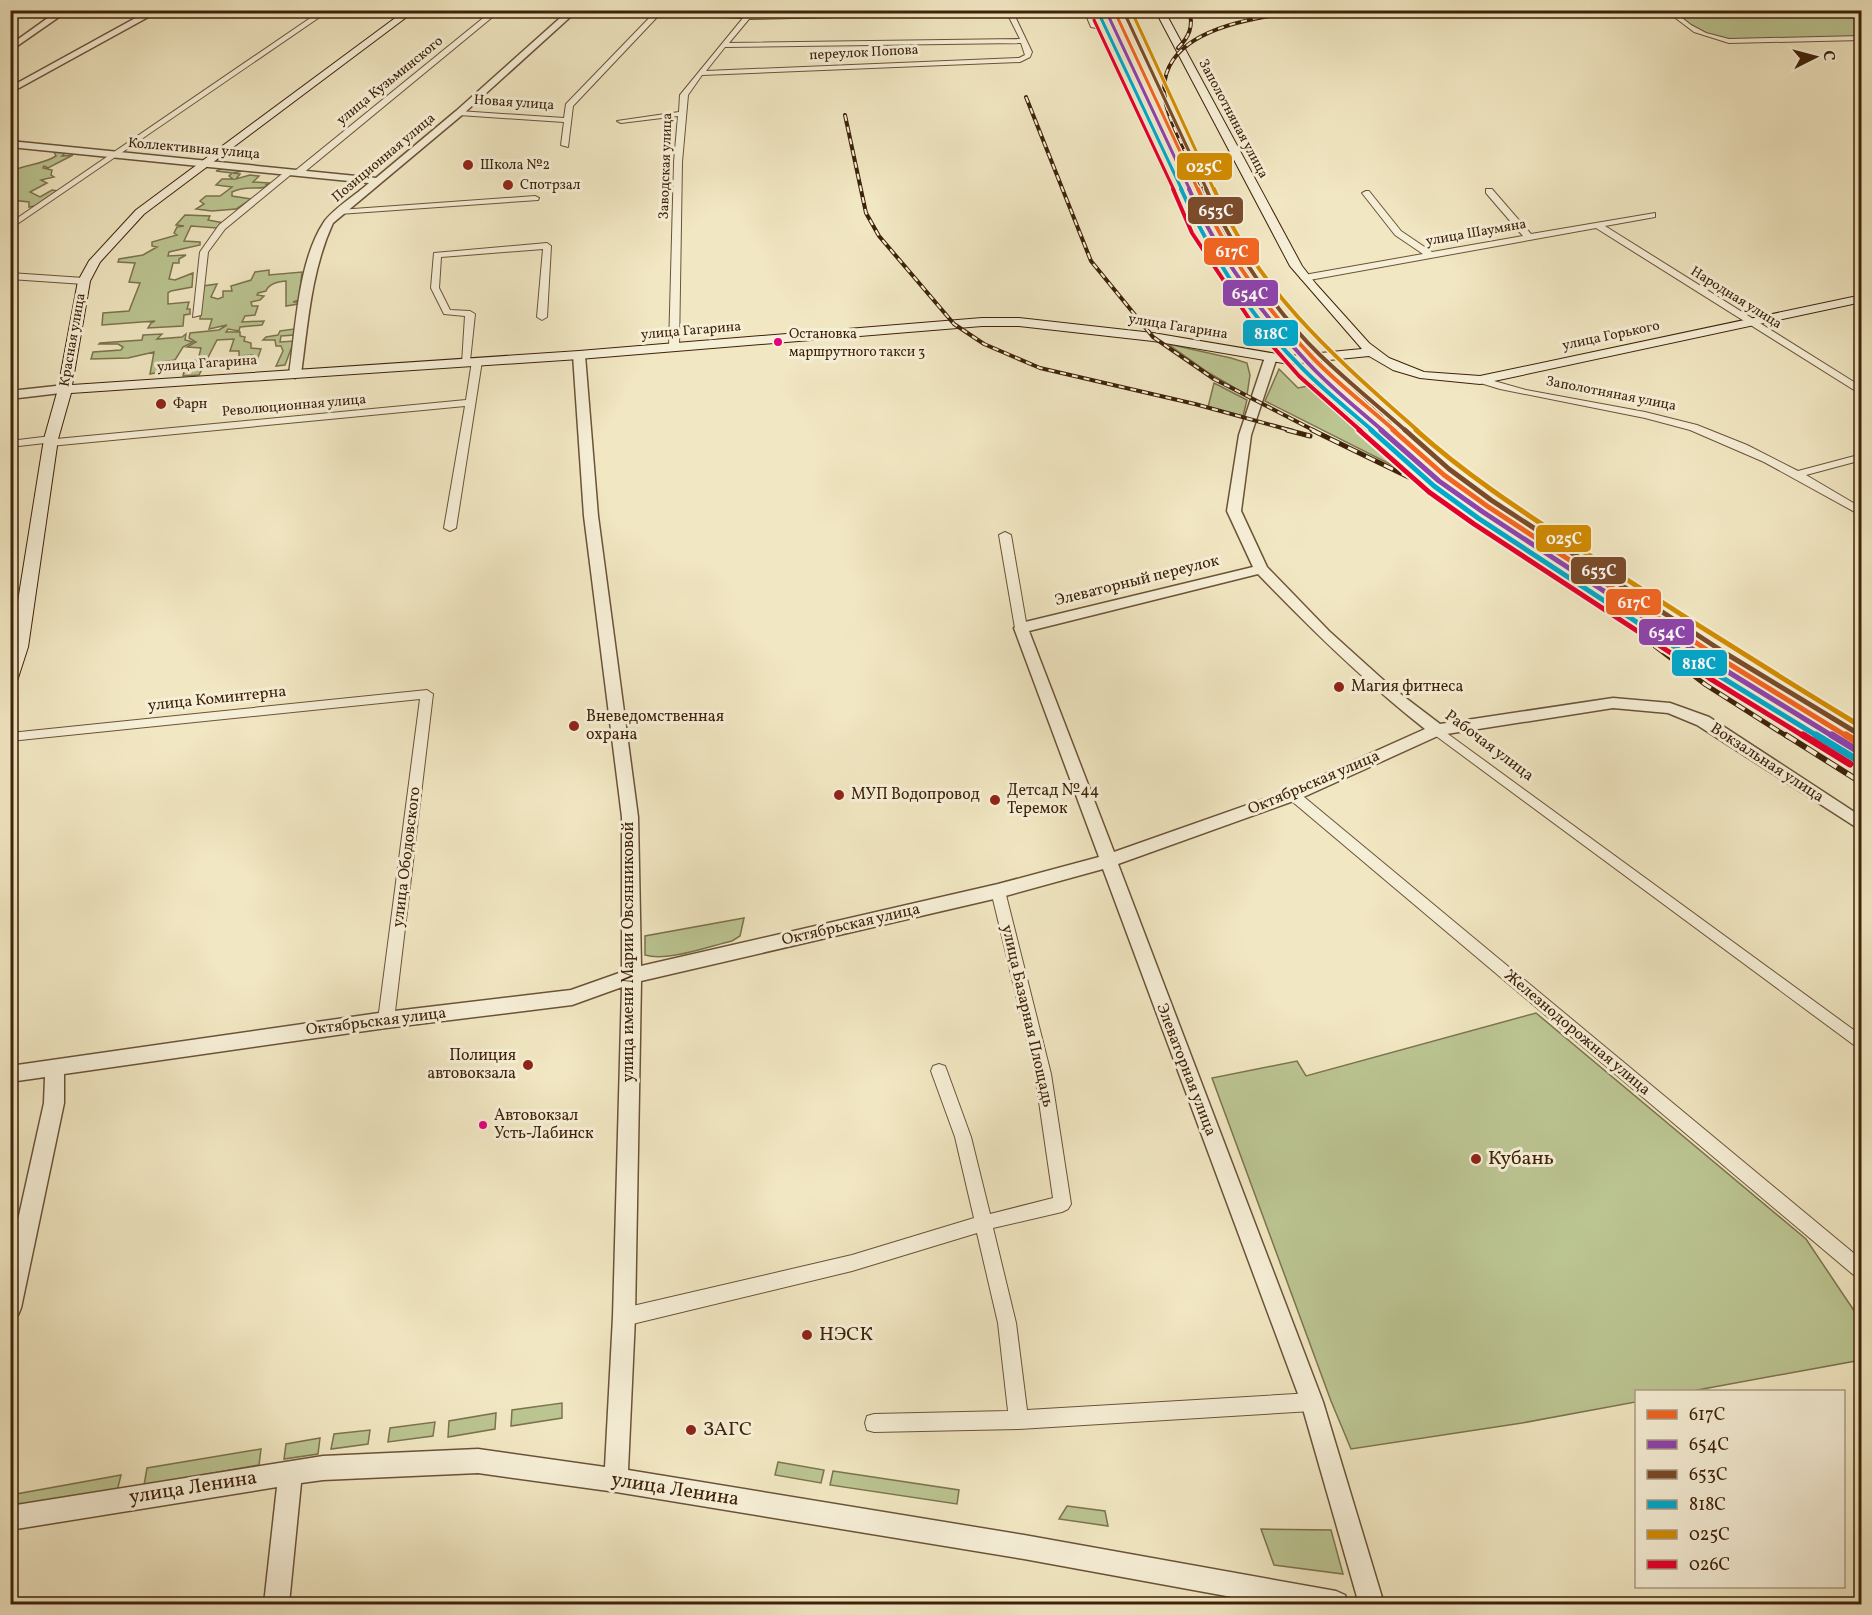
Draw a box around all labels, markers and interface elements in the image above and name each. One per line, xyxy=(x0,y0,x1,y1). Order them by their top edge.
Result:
north arrow xyxy=(1785,27,1845,87)
street label: улица Кузьминского xyxy=(333,32,447,130)
street label: переулок Попова xyxy=(809,41,919,65)
text: С xyxy=(1816,49,1839,62)
street label: Заполотняная улица xyxy=(1193,56,1273,182)
street label: Новая улица xyxy=(473,91,555,115)
street label: Позиционная улица xyxy=(328,109,440,207)
street label: Заводская улица xyxy=(655,112,677,220)
street label: Коллективная улица xyxy=(127,134,261,164)
line badge: 025С xyxy=(1176,152,1233,181)
place label: Школа №2 xyxy=(480,156,550,175)
text: 025С xyxy=(1186,157,1222,179)
marker: Школа №2 xyxy=(461,158,475,172)
place label: Спотрзал xyxy=(520,176,581,195)
marker: Спотрзал xyxy=(501,178,515,192)
line badge: 653С xyxy=(1187,196,1244,225)
text: 653С xyxy=(1199,201,1233,223)
street label: улица Шаумяна xyxy=(1424,215,1528,251)
line badge: 617C xyxy=(1203,237,1260,266)
text: 617C xyxy=(1215,242,1249,264)
street label: Народная улица xyxy=(1687,262,1785,334)
line badge: 654С xyxy=(1222,279,1279,307)
text: 654С xyxy=(1232,284,1268,306)
street label: Красная улица xyxy=(55,292,91,388)
street label: улица Гагарина xyxy=(1127,310,1229,344)
street label: улица Горького xyxy=(1561,316,1661,356)
street label: улица Гагарина xyxy=(640,317,742,345)
line badge: 818С xyxy=(1242,319,1299,347)
text: 818С xyxy=(1254,324,1288,346)
place label: Остановка маршрутного такси 3 xyxy=(789,325,925,362)
marker: Остановка маршрутного такси 3 xyxy=(772,336,784,348)
street label: улица Гагарина xyxy=(156,351,258,377)
street label: Заполотняная улица xyxy=(1544,372,1678,416)
street label: Революционная улица xyxy=(221,390,367,422)
place label: Фарн xyxy=(173,395,208,414)
marker: Фарн xyxy=(154,397,168,411)
line badge: 025С xyxy=(1535,524,1592,553)
text: 025С xyxy=(1546,529,1582,551)
street label: Элеваторный переулок xyxy=(1053,550,1222,612)
line badge: 653С xyxy=(1570,556,1627,585)
text: 653С xyxy=(1582,561,1616,583)
line badge: 617C xyxy=(1605,588,1662,616)
text: 617C xyxy=(1617,593,1651,615)
line badge: 654С xyxy=(1638,618,1695,646)
text: 654С xyxy=(1649,623,1685,645)
line badge: 818С xyxy=(1671,649,1728,677)
text: 818С xyxy=(1682,654,1716,676)
place label: Магия фитнеса xyxy=(1351,676,1463,698)
marker: Магия фитнеса xyxy=(1332,680,1346,694)
street label: улица Коминтерна xyxy=(147,681,287,717)
street label: Рабочая улица xyxy=(1440,705,1538,787)
place label: Вневедомственная охрана xyxy=(586,706,724,746)
street label: Вокзальная улица xyxy=(1706,718,1828,808)
marker: Вневедомственная охрана xyxy=(567,719,581,733)
street label: Октябрьская улица xyxy=(1245,745,1383,821)
place label: Детсад №44 Теремок xyxy=(1007,780,1099,820)
place label: МУП Водопровод xyxy=(851,784,980,806)
street label: улица Ободовского xyxy=(387,785,427,929)
marker: МУП Водопровод xyxy=(832,788,846,802)
marker: Детсад №44 Теремок xyxy=(988,793,1002,807)
street label: улица имени Марии Овсянниковой xyxy=(618,821,640,1082)
street label: Октябрьская улица xyxy=(780,898,922,952)
street label: улица Базарная Площадь xyxy=(995,923,1059,1109)
street label: Железнодорожная улица xyxy=(1499,965,1655,1101)
street label: Элеваторная улица xyxy=(1151,1000,1221,1140)
street label: Октябрьская улица xyxy=(305,1002,447,1042)
place label: Полиция автовокзала xyxy=(427,1045,516,1085)
marker: Полиция автовокзала xyxy=(521,1058,535,1072)
place label: Автовокзал Усть-Лабинск xyxy=(494,1105,594,1145)
marker: Автовокзал Усть-Лабинск xyxy=(477,1119,489,1131)
place label: Кубань xyxy=(1488,1145,1554,1173)
marker: Кубань xyxy=(1469,1152,1483,1166)
place label: НЭСК xyxy=(819,1321,873,1349)
marker: НЭСК xyxy=(800,1328,814,1342)
legend xyxy=(1635,1390,1845,1588)
text: 617C xyxy=(1689,1403,1726,1428)
place label: ЗАГС xyxy=(703,1416,752,1444)
marker: ЗАГС xyxy=(684,1423,698,1437)
text: 654С xyxy=(1689,1433,1729,1458)
text: 653С xyxy=(1689,1463,1728,1488)
street label: улица Ленина xyxy=(127,1464,259,1512)
street label: улица Ленина xyxy=(609,1466,741,1514)
text: 818С xyxy=(1689,1493,1726,1518)
text: 025С xyxy=(1689,1523,1730,1548)
text: 026С xyxy=(1689,1553,1730,1578)

